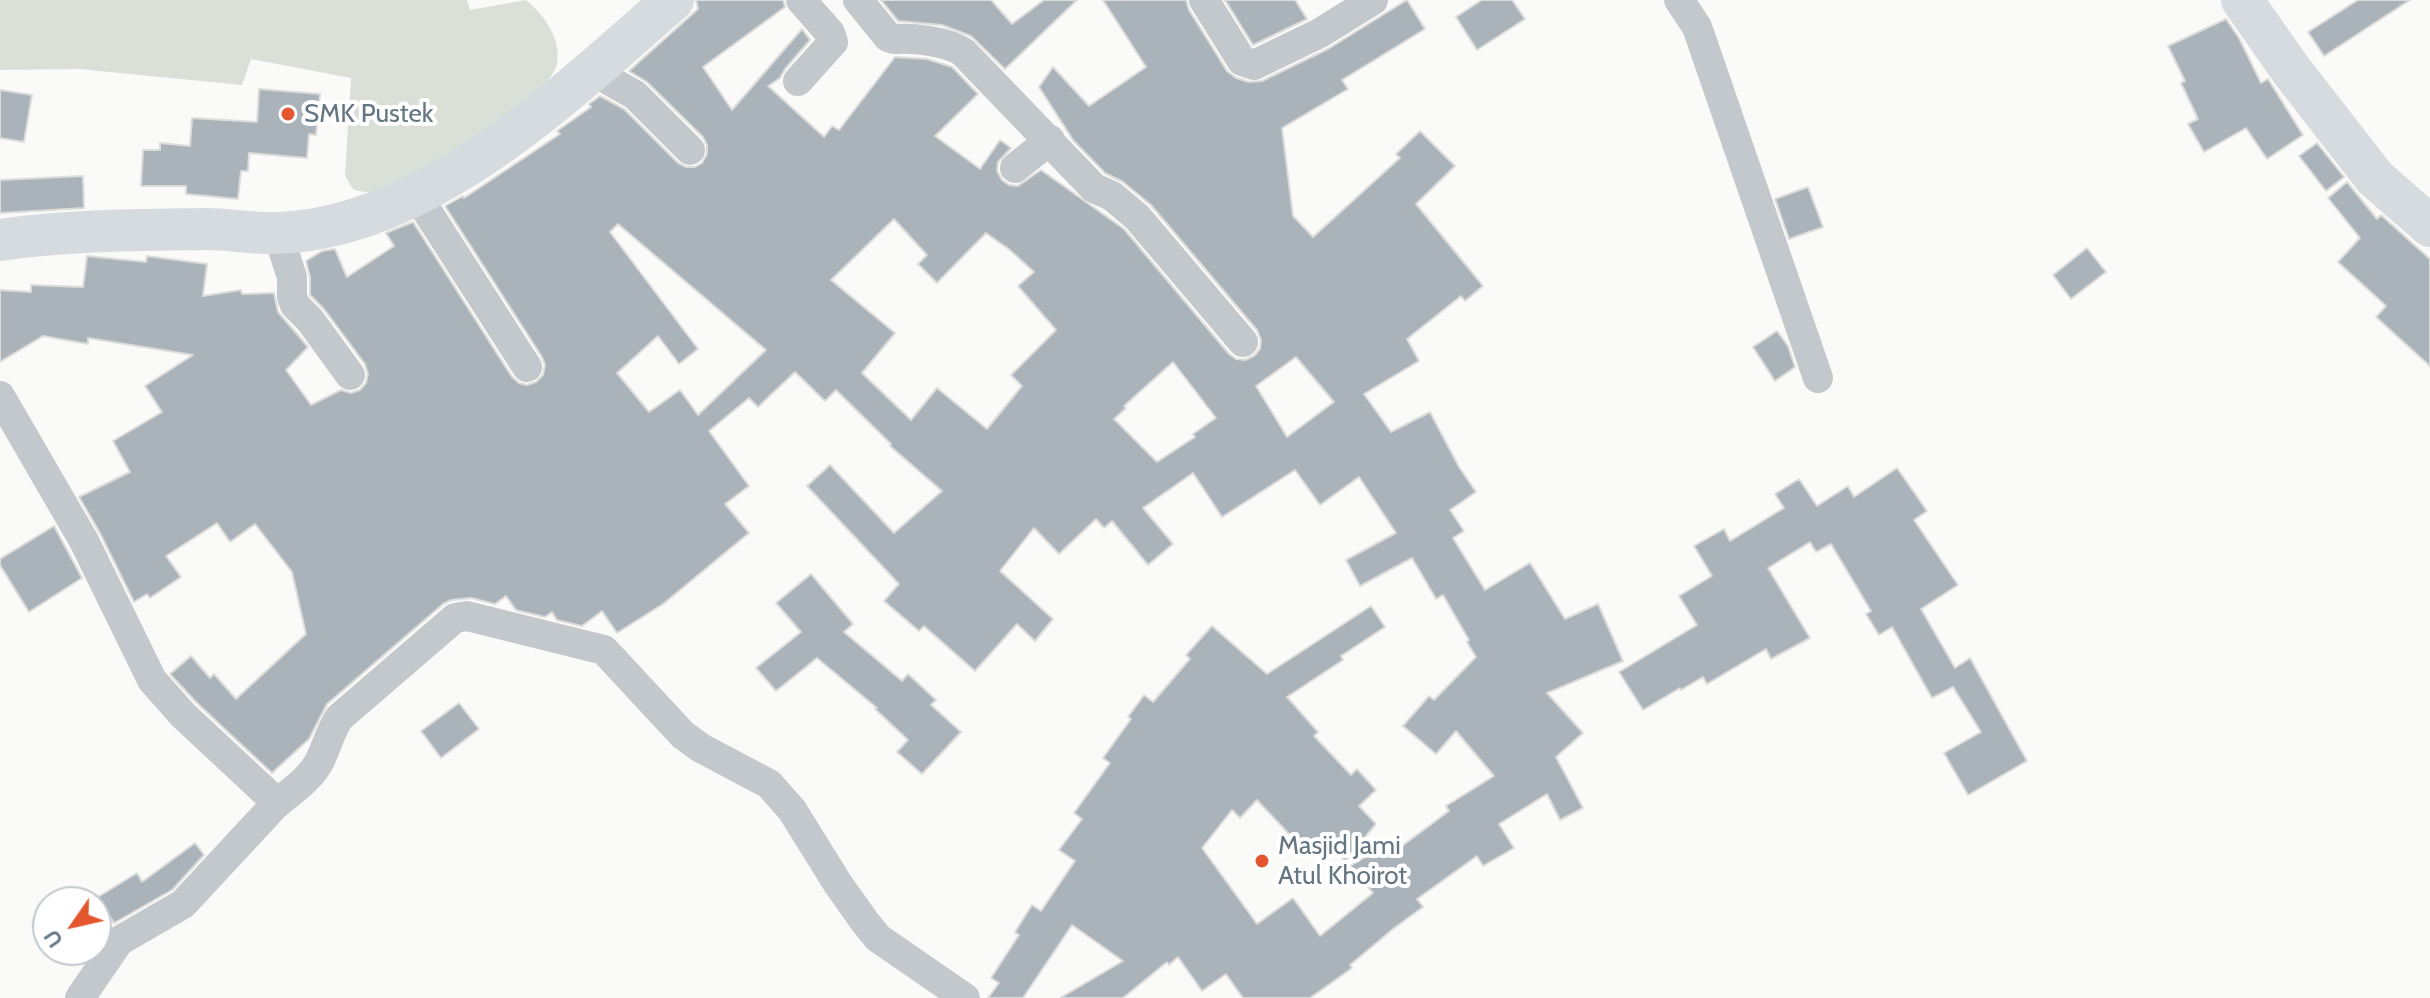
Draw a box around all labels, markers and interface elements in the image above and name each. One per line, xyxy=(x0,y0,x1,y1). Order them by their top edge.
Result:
place label: SMK Pustek xyxy=(304,98,433,130)
marker: SMK Pustek xyxy=(279,105,297,123)
place label: Masjid Jami Atul Khoirot xyxy=(1278,830,1407,892)
marker: Masjid Jami Atul Khoirot xyxy=(1253,852,1271,870)
north arrow xyxy=(32,886,112,966)
text: U xyxy=(38,924,69,953)

